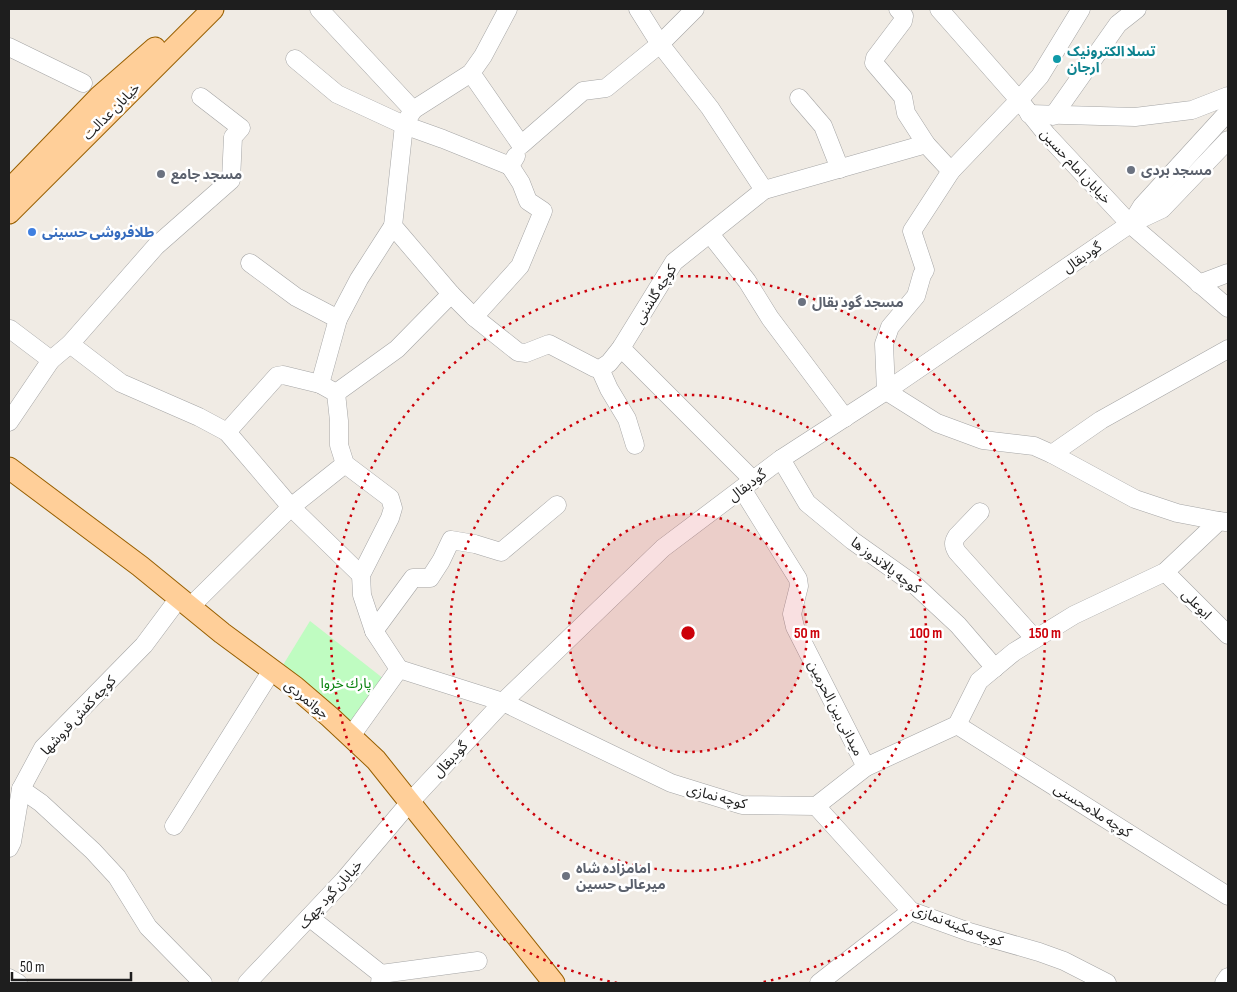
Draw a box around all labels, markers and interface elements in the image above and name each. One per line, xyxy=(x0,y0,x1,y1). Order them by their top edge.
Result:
place label: تسلا الکترونیک ارجان xyxy=(1067,43,1156,76)
marker: تسلا الکترونیک ارجان xyxy=(1051,53,1063,65)
street label: خیابان عدالت xyxy=(79,79,144,144)
street label: خیابان امام حسین xyxy=(1035,125,1115,209)
place label: مسجد بردی xyxy=(1141,162,1212,179)
marker: مسجد بردی xyxy=(1125,164,1137,176)
place label: مسجد جامع xyxy=(171,166,242,184)
marker: مسجد جامع xyxy=(155,168,167,180)
place label: طلافروشی حسینی xyxy=(42,224,154,241)
marker: طلافروشی حسینی xyxy=(26,226,38,238)
street label: گودبقال xyxy=(1059,238,1105,277)
street label: کوچه گلشنی xyxy=(631,261,681,328)
place label: مسجد گود بقال xyxy=(812,294,904,311)
marker: مسجد گود بقال xyxy=(796,296,808,308)
street label: گودبقال xyxy=(725,465,770,505)
street label: کوچه پالاندوز ها xyxy=(847,534,924,598)
street label: ابوعلی xyxy=(1178,586,1215,623)
centre of rings xyxy=(679,624,697,642)
text: 50 m xyxy=(794,624,820,643)
text: 100 m xyxy=(910,624,942,643)
text: 150 m xyxy=(1029,624,1061,643)
street label: میدانی بین الحرمین xyxy=(804,658,867,759)
street label: کوچه کفش فروشها xyxy=(37,672,120,759)
park label: پارك خروا xyxy=(320,675,372,693)
street label: جوانمردی xyxy=(281,676,332,723)
street label: گودبقال xyxy=(429,737,472,781)
street label: کوچه نمازی xyxy=(685,780,749,814)
street label: کوچه ملامحسنی xyxy=(1050,780,1135,842)
street label: خیابان گود چهک xyxy=(295,856,367,933)
place label: امامزاده شاه میرعالی حسین xyxy=(576,860,666,893)
marker: امامزاده شاه میرعالی حسین xyxy=(560,870,572,882)
street label: کوچه مکینه نمازی xyxy=(910,901,1006,951)
scale bar xyxy=(12,950,131,982)
text: 50 m xyxy=(20,958,45,977)

